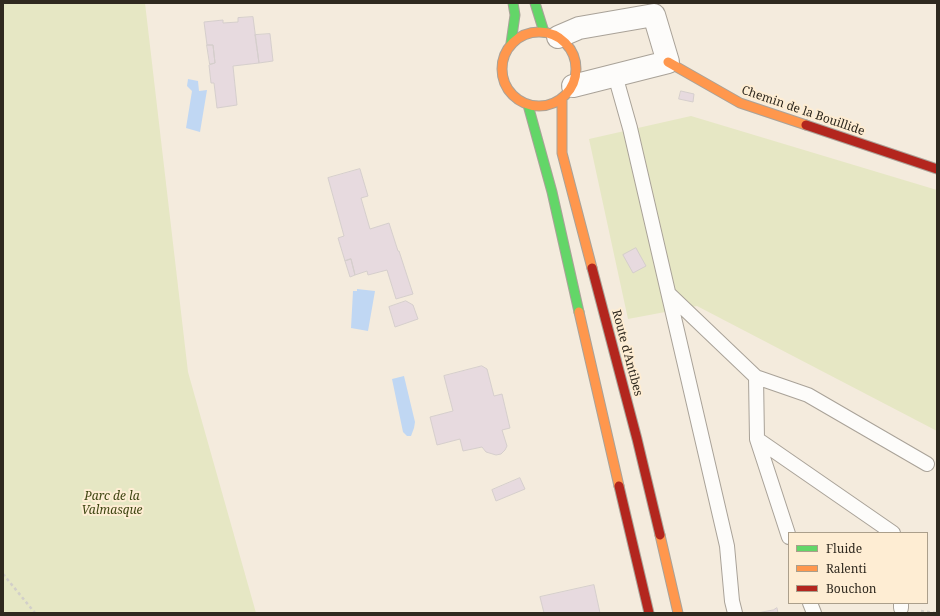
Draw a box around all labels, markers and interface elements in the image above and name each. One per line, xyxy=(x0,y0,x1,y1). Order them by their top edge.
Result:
street label: Chemin de la Bouillide xyxy=(740,83,866,139)
street label: Route d'Antibes xyxy=(609,308,645,398)
park label: Parc de la Valmasque xyxy=(81,490,143,518)
legend xyxy=(788,532,928,604)
text: Fluide xyxy=(826,540,862,557)
text: Ralenti xyxy=(826,560,867,577)
text: Bouchon xyxy=(826,580,877,597)

